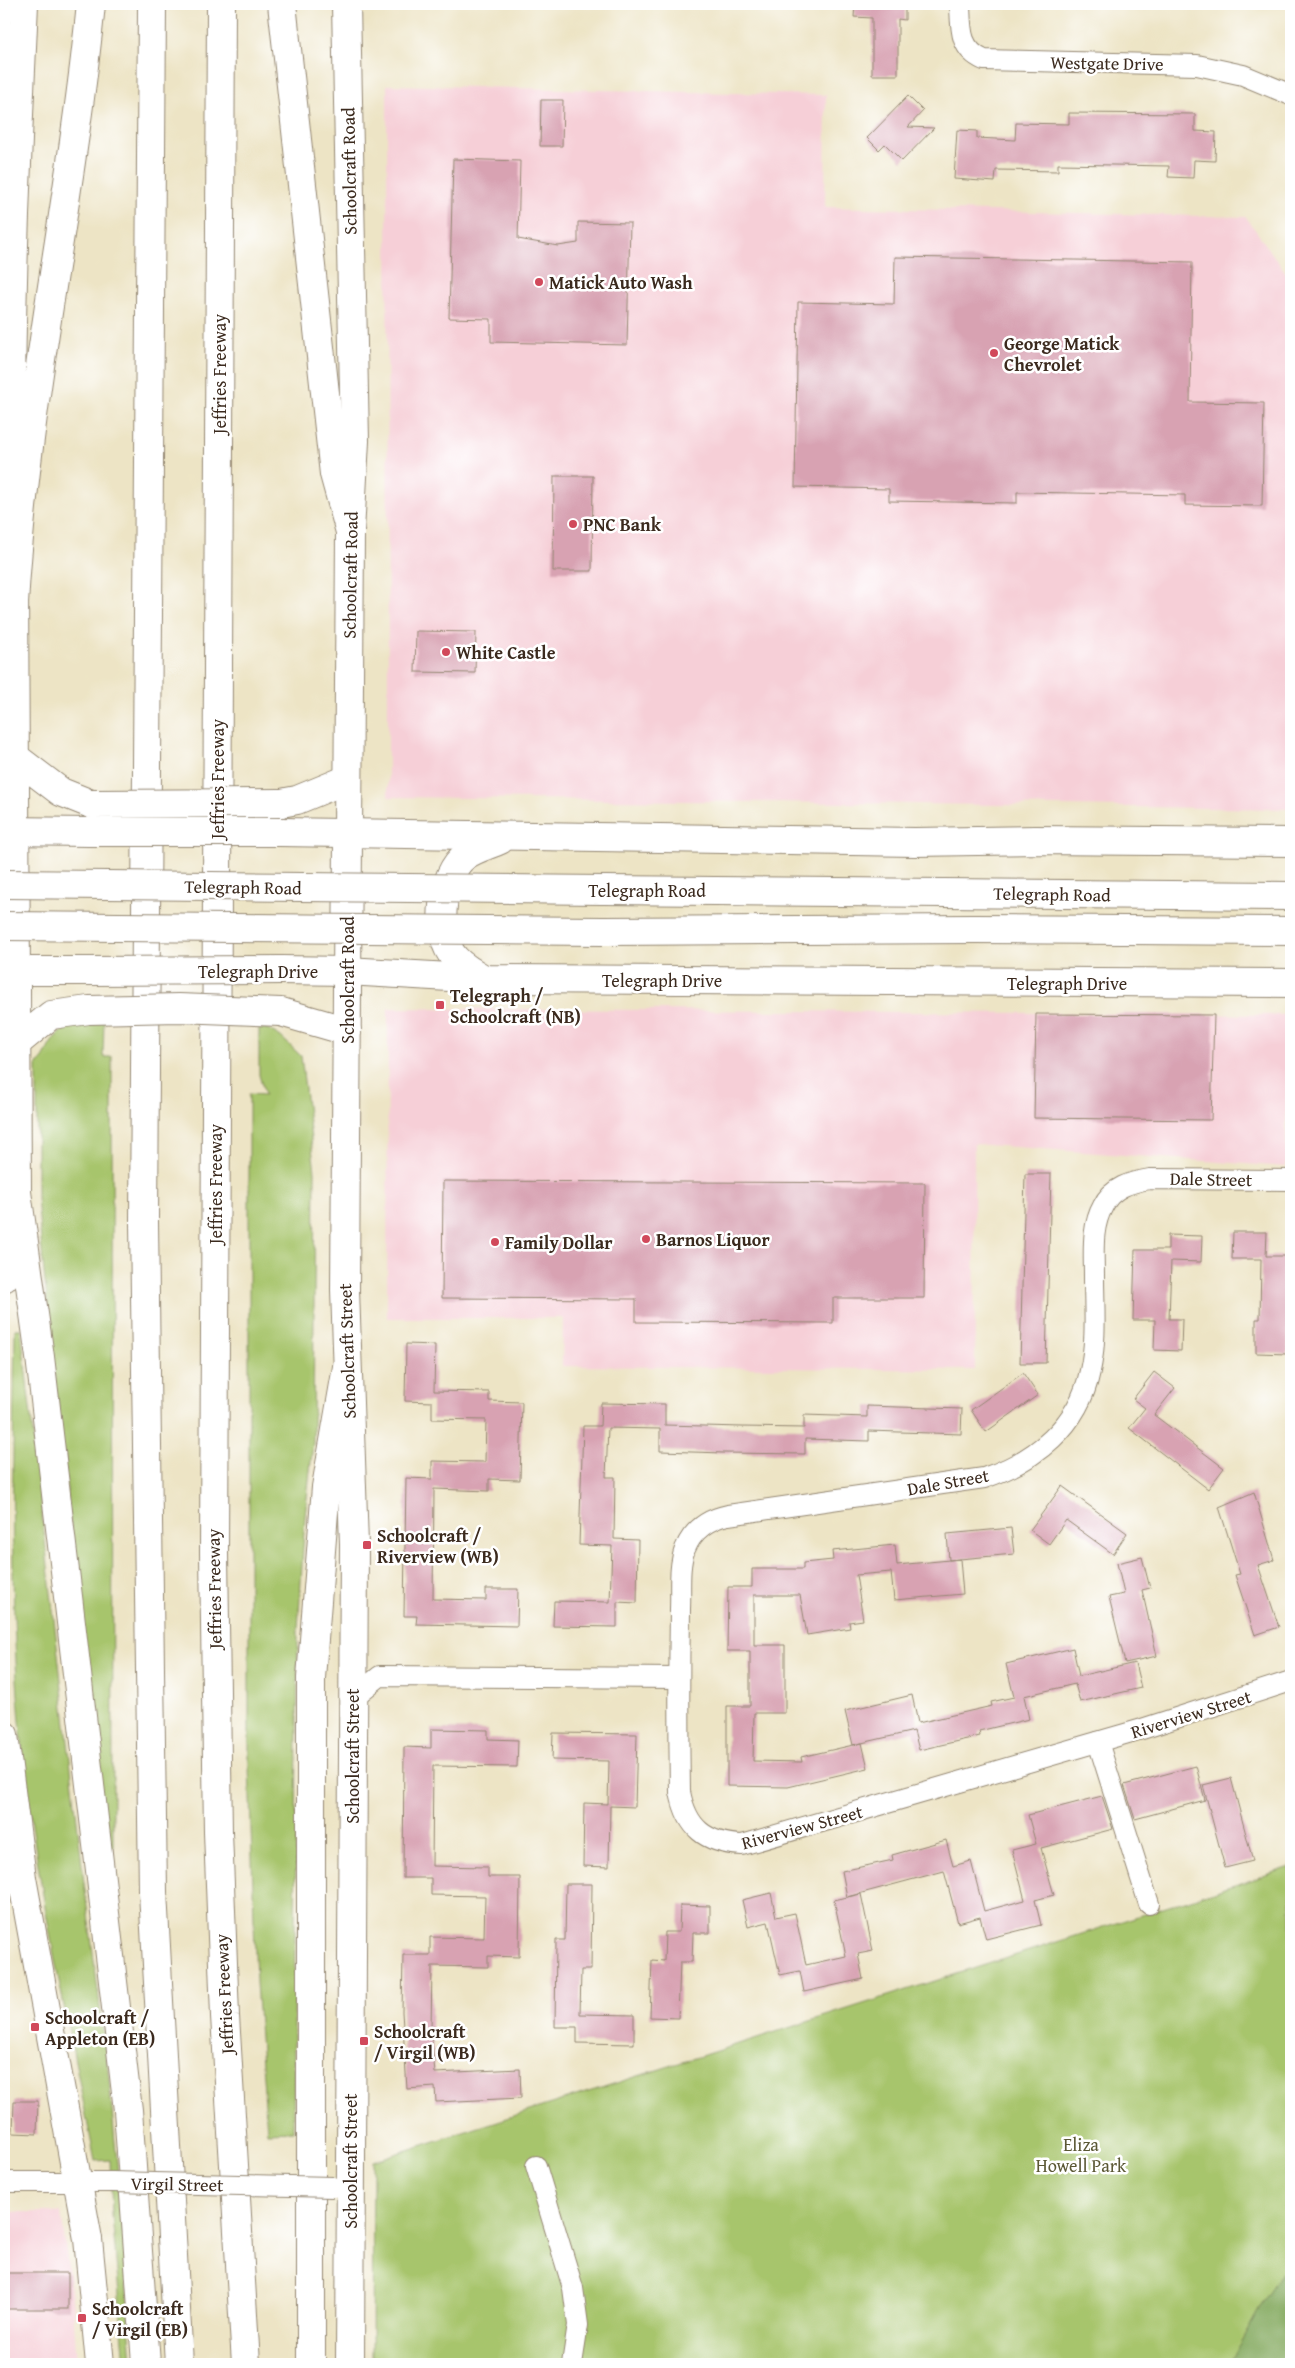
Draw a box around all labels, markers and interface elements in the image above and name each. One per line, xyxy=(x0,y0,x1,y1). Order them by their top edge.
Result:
street label: Westgate Drive xyxy=(1050,49,1164,77)
street label: Schoolcraft Road xyxy=(334,107,364,235)
place label: Matick Auto Wash xyxy=(549,269,693,296)
marker: Matick Auto Wash xyxy=(533,276,545,288)
street label: Jeffries Freeway xyxy=(206,314,233,436)
place label: George Matick Chevrolet xyxy=(1004,330,1120,378)
marker: George Matick Chevrolet xyxy=(988,347,1000,359)
street label: Schoolcraft Road xyxy=(335,511,365,639)
place label: PNC Bank xyxy=(583,511,662,538)
marker: PNC Bank xyxy=(567,518,579,530)
place label: White Castle xyxy=(456,639,556,666)
marker: White Castle xyxy=(440,646,452,658)
street label: Jeffries Freeway xyxy=(204,719,231,841)
street label: Telegraph Road xyxy=(184,872,302,902)
street label: Telegraph Road xyxy=(588,877,706,904)
street label: Telegraph Road xyxy=(993,879,1111,909)
street label: Schoolcraft Road xyxy=(334,916,361,1044)
street label: Telegraph Drive xyxy=(198,958,318,985)
street label: Telegraph Drive xyxy=(602,967,722,994)
street label: Telegraph Drive xyxy=(1007,970,1127,997)
place label: Telegraph / Schoolcraft (NB) xyxy=(450,982,581,1030)
marker: Telegraph / Schoolcraft (NB) xyxy=(434,999,446,1011)
street label: Jeffries Freeway xyxy=(202,1124,229,1246)
street label: Dale Street xyxy=(1170,1165,1253,1193)
place label: Barnos Liquor xyxy=(656,1226,770,1253)
place label: Family Dollar xyxy=(505,1229,613,1256)
marker: Barnos Liquor xyxy=(640,1233,652,1245)
marker: Family Dollar xyxy=(489,1236,501,1248)
street label: Schoolcraft Street xyxy=(331,1282,363,1419)
street label: Dale Street xyxy=(905,1461,992,1502)
place label: Schoolcraft / Riverview (WB) xyxy=(377,1522,499,1570)
street label: Jeffries Freeway xyxy=(199,1529,229,1651)
marker: Schoolcraft / Riverview (WB) xyxy=(361,1539,373,1551)
street label: Riverview Street xyxy=(1127,1683,1255,1745)
street label: Schoolcraft Street xyxy=(339,1688,366,1824)
street label: Riverview Street xyxy=(738,1798,866,1856)
street label: Jeffries Freeway xyxy=(207,1933,241,2057)
place label: Schoolcraft / Appleton (EB) xyxy=(45,2004,155,2052)
place label: Schoolcraft / Virgil (WB) xyxy=(374,2018,476,2066)
marker: Schoolcraft / Appleton (EB) xyxy=(29,2021,41,2033)
marker: Schoolcraft / Virgil (WB) xyxy=(358,2035,370,2047)
street label: Schoolcraft Street xyxy=(337,2093,364,2229)
park label: Eliza Howell Park xyxy=(1036,2131,1127,2179)
street label: Virgil Street xyxy=(130,2170,224,2198)
place label: Schoolcraft / Virgil (EB) xyxy=(92,2295,188,2343)
marker: Schoolcraft / Virgil (EB) xyxy=(76,2312,88,2324)

